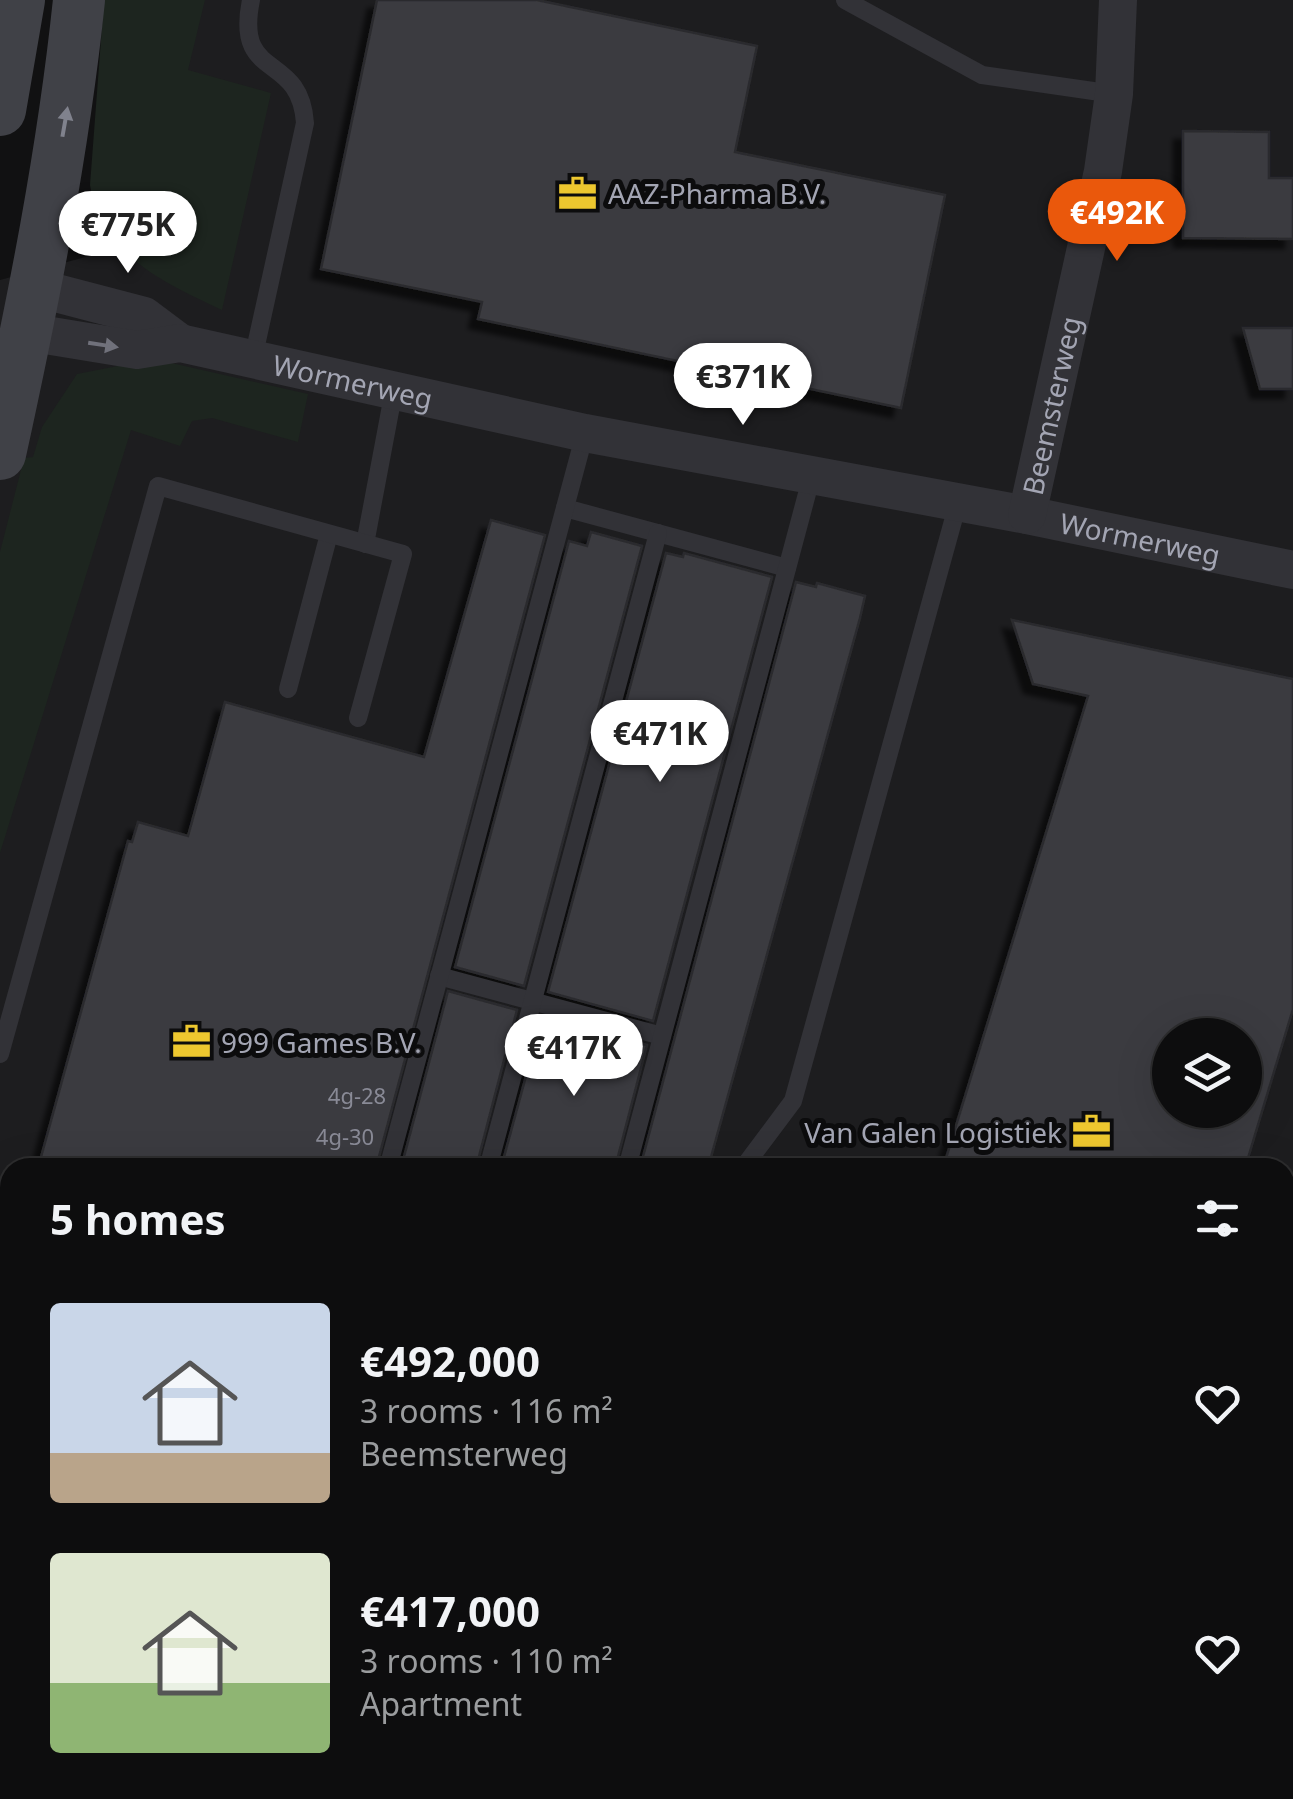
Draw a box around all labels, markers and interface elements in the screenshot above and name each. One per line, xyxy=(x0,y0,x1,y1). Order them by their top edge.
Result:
one-way arrow xyxy=(58,106,73,138)
office icon: AAZ-Pharma B.V. xyxy=(557,172,599,214)
place label: AAZ-Pharma B.V. xyxy=(608,174,826,212)
pin: €492K xyxy=(1047,179,1187,264)
text: €492K xyxy=(1070,190,1164,233)
pin: €775K xyxy=(58,191,198,276)
text: €775K xyxy=(81,202,175,245)
street label: Beemsterweg xyxy=(1013,313,1089,499)
one-way arrow xyxy=(88,337,120,353)
pin: €371K xyxy=(673,343,813,428)
street label: Wormerweg xyxy=(269,345,436,418)
text: €371K xyxy=(696,354,790,397)
street label: Wormerweg xyxy=(1057,503,1224,573)
pin: €471K xyxy=(590,700,730,785)
text: €471K xyxy=(613,711,707,754)
pin: €417K xyxy=(504,1014,644,1099)
map controls xyxy=(1152,1018,1262,1128)
button: layers xyxy=(1152,1018,1262,1128)
office icon: 999 Games B.V. xyxy=(170,1021,212,1063)
place label: 999 Games B.V. xyxy=(221,1023,422,1061)
text: €417K xyxy=(527,1025,621,1068)
house number: 4g-28 xyxy=(328,1080,386,1110)
office icon: Van Galen Logistiek xyxy=(1071,1111,1113,1153)
place label: Van Galen Logistiek xyxy=(804,1113,1062,1151)
house number: 4g-30 xyxy=(316,1121,374,1151)
text: 5 homes xyxy=(50,1190,226,1247)
icon: filters xyxy=(1190,1191,1245,1246)
text: €492,000 xyxy=(360,1332,540,1389)
icon: home xyxy=(130,1343,250,1463)
icon: heart xyxy=(1190,1376,1245,1431)
text: 3 rooms · 116 m² xyxy=(360,1389,613,1432)
text: Beemsterweg xyxy=(360,1432,568,1475)
text: €417,000 xyxy=(360,1582,540,1639)
icon: home xyxy=(130,1593,250,1713)
icon: heart xyxy=(1190,1626,1245,1681)
text: 3 rooms · 110 m² xyxy=(360,1639,613,1682)
text: Apartment xyxy=(360,1682,522,1725)

